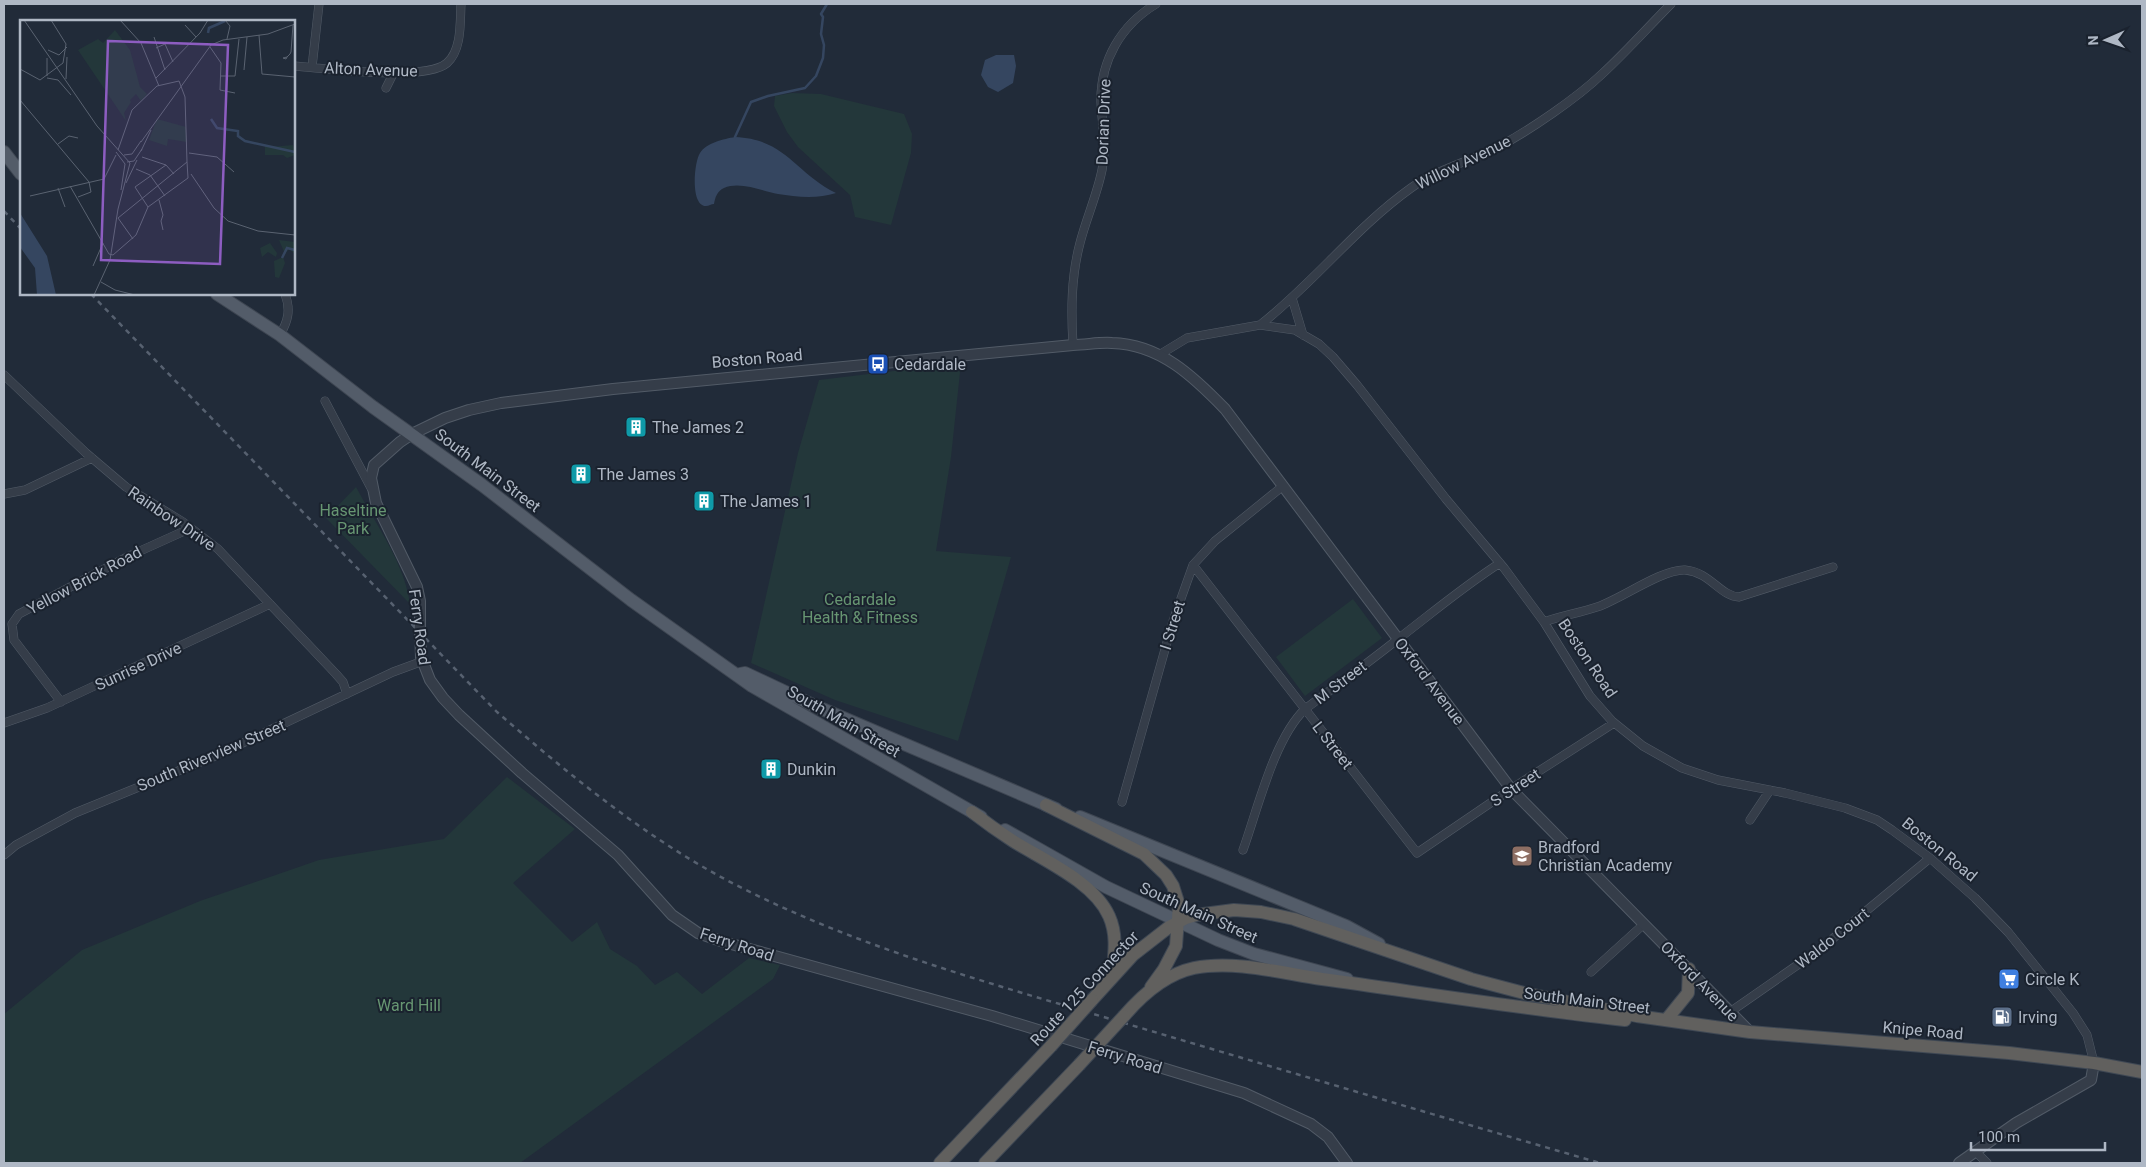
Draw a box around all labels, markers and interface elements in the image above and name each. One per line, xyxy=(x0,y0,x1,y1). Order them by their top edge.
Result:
north arrow xyxy=(2081,15,2131,65)
inset map xyxy=(20,20,295,295)
text: N xyxy=(2085,35,2101,46)
street label: Alton Avenue xyxy=(324,58,418,81)
street label: Dorian Drive xyxy=(1092,79,1115,166)
street label: Willow Avenue xyxy=(1413,131,1514,194)
street label: Boston Road xyxy=(711,345,803,372)
bus stop icon: Cedardale xyxy=(866,352,890,376)
place label: Cedardale xyxy=(894,355,966,374)
building icon: The James 2 xyxy=(624,415,648,439)
place label: The James 2 xyxy=(652,418,744,437)
street label: South Main Street xyxy=(431,425,544,516)
building icon: The James 3 xyxy=(569,462,593,486)
place label: The James 3 xyxy=(597,465,689,484)
street label: Rainbow Drive xyxy=(124,482,219,555)
building icon: The James 1 xyxy=(692,489,716,513)
place label: The James 1 xyxy=(720,492,812,511)
park label: Haseltine Park xyxy=(319,501,387,538)
street label: Yellow Brick Road xyxy=(24,542,145,619)
street label: Ferry Road xyxy=(405,588,434,666)
park label: Cedardale Health & Fitness xyxy=(802,590,918,627)
street label: I Street xyxy=(1156,598,1189,652)
street label: Boston Road xyxy=(1554,615,1621,701)
street label: Oxford Avenue xyxy=(1391,634,1469,729)
street label: Sunrise Drive xyxy=(92,638,184,695)
street label: M Street xyxy=(1311,657,1370,708)
street label: South Main Street xyxy=(784,681,904,761)
street label: South Riverview Street xyxy=(134,716,288,795)
street label: L Street xyxy=(1308,718,1357,773)
building icon: Dunkin xyxy=(759,757,783,781)
place label: Dunkin xyxy=(787,760,836,779)
street label: S Street xyxy=(1487,764,1544,811)
street label: Boston Road xyxy=(1898,813,1981,885)
place label: Bradford Christian Academy xyxy=(1538,838,1672,875)
school or university icon: Bradford Christian Academy xyxy=(1510,844,1534,868)
street label: South Main Street xyxy=(1137,878,1261,947)
street label: Waldo Court xyxy=(1792,904,1873,973)
street label: Ferry Road xyxy=(698,924,776,965)
street label: Route 125 Connector xyxy=(1026,927,1143,1050)
street label: Oxford Avenue xyxy=(1657,937,1743,1025)
supermarket icon: Circle K xyxy=(1997,967,2021,991)
place label: Circle K xyxy=(2025,970,2080,989)
street label: South Main Street xyxy=(1523,983,1651,1018)
park label: Ward Hill xyxy=(377,996,441,1015)
fuel station icon: Irving xyxy=(1990,1005,2014,1029)
place label: Irving xyxy=(2018,1008,2057,1027)
street label: Knipe Road xyxy=(1882,1018,1964,1043)
street label: Ferry Road xyxy=(1086,1037,1164,1078)
scale bar xyxy=(1971,1120,2105,1152)
text: 100 m xyxy=(1978,1128,2020,1146)

